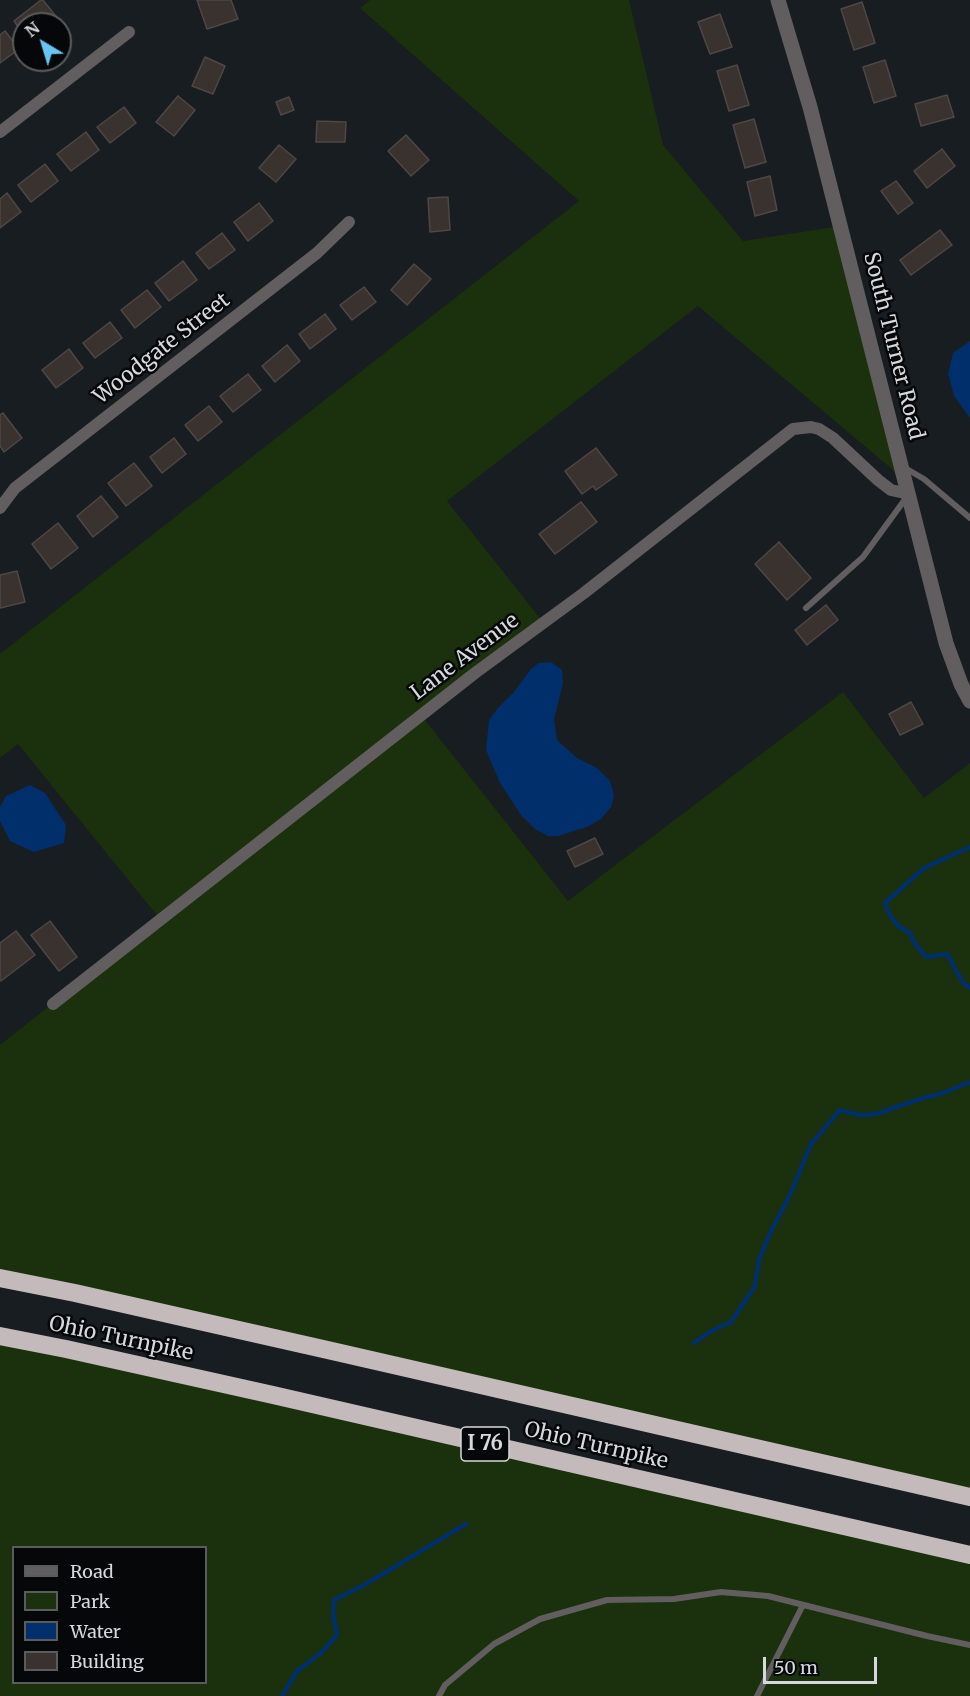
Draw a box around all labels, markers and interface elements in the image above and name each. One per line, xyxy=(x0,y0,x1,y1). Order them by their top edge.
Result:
north arrow xyxy=(12,12,72,72)
text: N xyxy=(21,18,43,41)
street label: South Turner Road xyxy=(858,250,928,442)
street label: Woodgate Street xyxy=(89,288,235,410)
street label: Lane Avenue xyxy=(406,608,524,706)
street label: Ohio Turnpike xyxy=(47,1311,195,1367)
street label: Ohio Turnpike xyxy=(522,1417,670,1475)
road number: I 76 xyxy=(461,1427,509,1461)
legend xyxy=(12,1546,207,1684)
text: Road xyxy=(70,1560,114,1583)
text: Park xyxy=(70,1590,110,1613)
text: Water xyxy=(70,1620,121,1643)
scale bar xyxy=(766,1645,880,1683)
text: Building xyxy=(70,1650,144,1673)
text: 50 m xyxy=(774,1656,818,1679)

